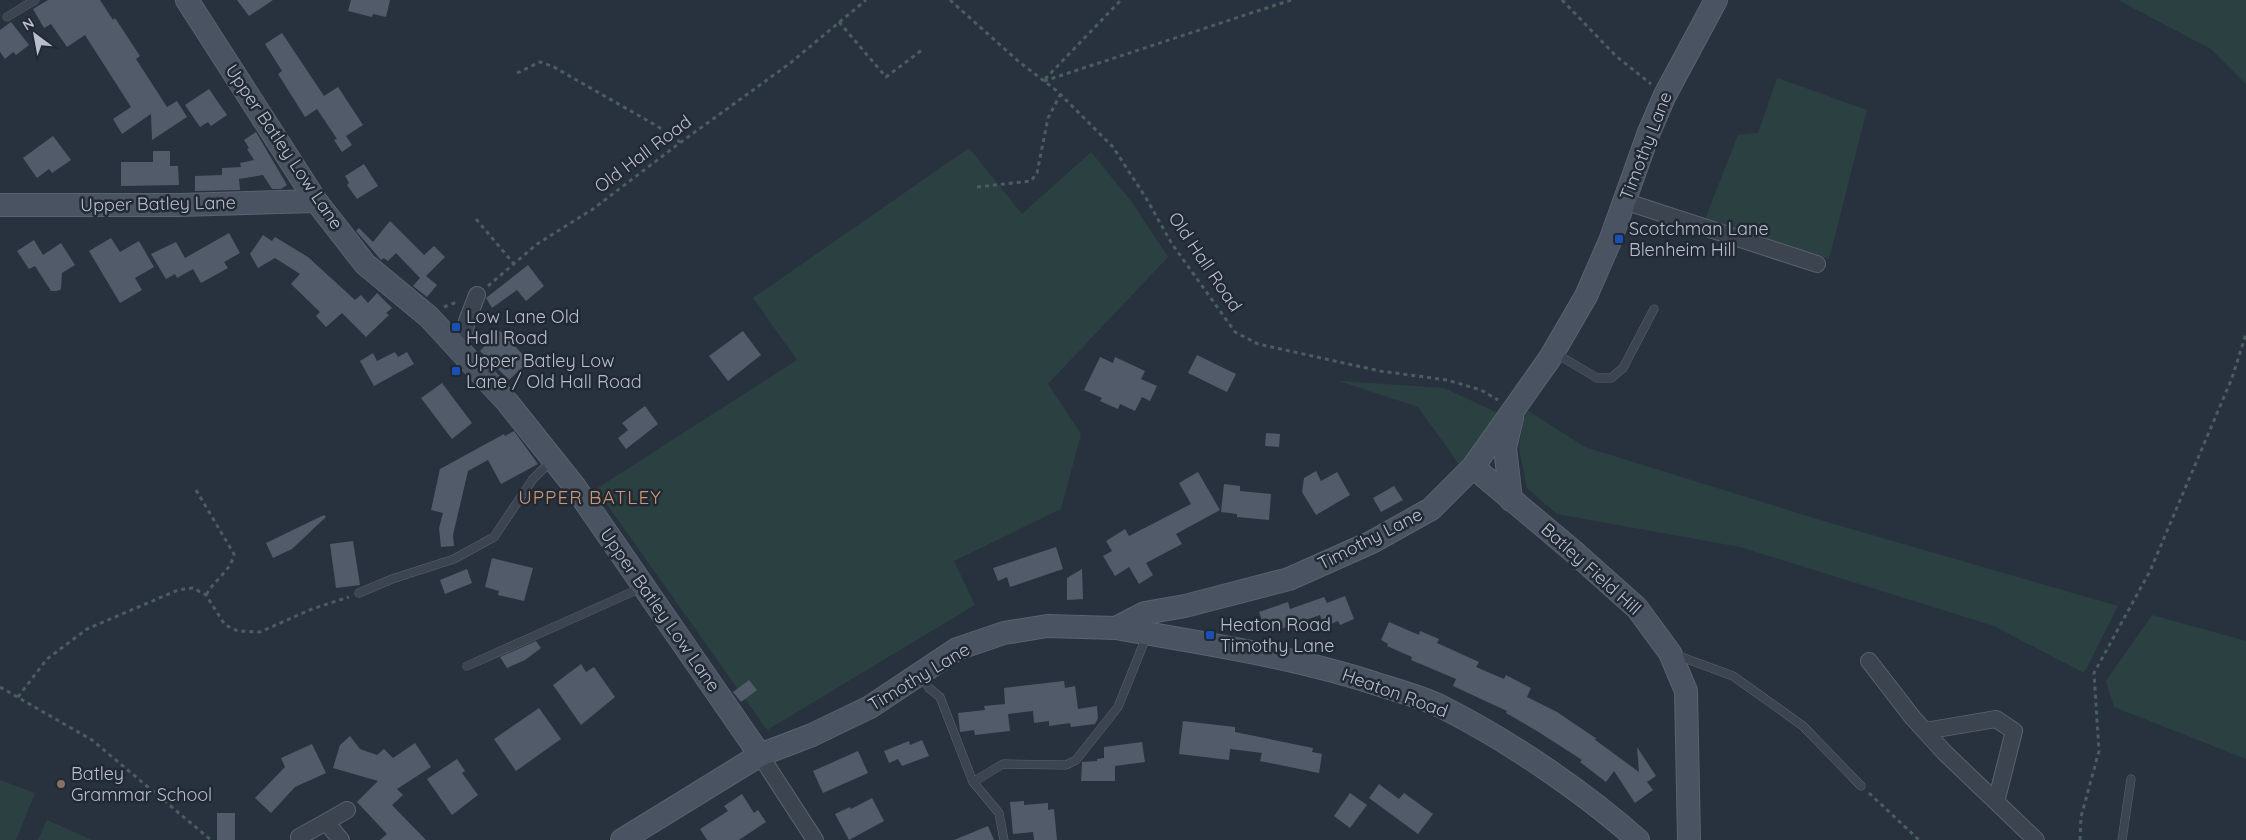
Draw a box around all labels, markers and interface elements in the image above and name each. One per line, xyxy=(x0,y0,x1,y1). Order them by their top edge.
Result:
north arrow xyxy=(10,10,60,60)
text: N xyxy=(19,14,37,34)
street label: Upper Batley Low Lane xyxy=(220,60,348,234)
street label: Timothy Lane xyxy=(1614,88,1677,203)
street label: Old Hall Road xyxy=(590,110,696,197)
street label: Upper Batley Lane xyxy=(80,191,236,216)
street label: Old Hall Road xyxy=(1164,207,1247,316)
place label: Scotchman Lane Blenheim Hill xyxy=(1629,217,1769,261)
marker: Scotchman Lane Blenheim Hill xyxy=(1613,233,1625,245)
place label: Low Lane Old Hall Road xyxy=(466,305,580,349)
marker: Low Lane Old Hall Road xyxy=(450,321,462,333)
place label: Upper Batley Low Lane / Old Hall Road xyxy=(466,349,642,393)
marker: Upper Batley Low Lane / Old Hall Road xyxy=(450,365,462,377)
district label: UPPER BATLEY xyxy=(518,485,662,509)
street label: Timothy Lane xyxy=(1314,502,1426,575)
street label: Batley Field Hill xyxy=(1536,518,1646,620)
street label: Upper Batley Low Lane xyxy=(595,523,726,696)
place label: Heaton Road Timothy Lane xyxy=(1220,613,1334,657)
marker: Heaton Road Timothy Lane xyxy=(1204,629,1216,641)
street label: Timothy Lane xyxy=(864,637,974,716)
street label: Heaton Road xyxy=(1339,663,1451,722)
place label: Batley Grammar School xyxy=(71,762,212,806)
marker: Batley Grammar School xyxy=(55,778,67,790)

